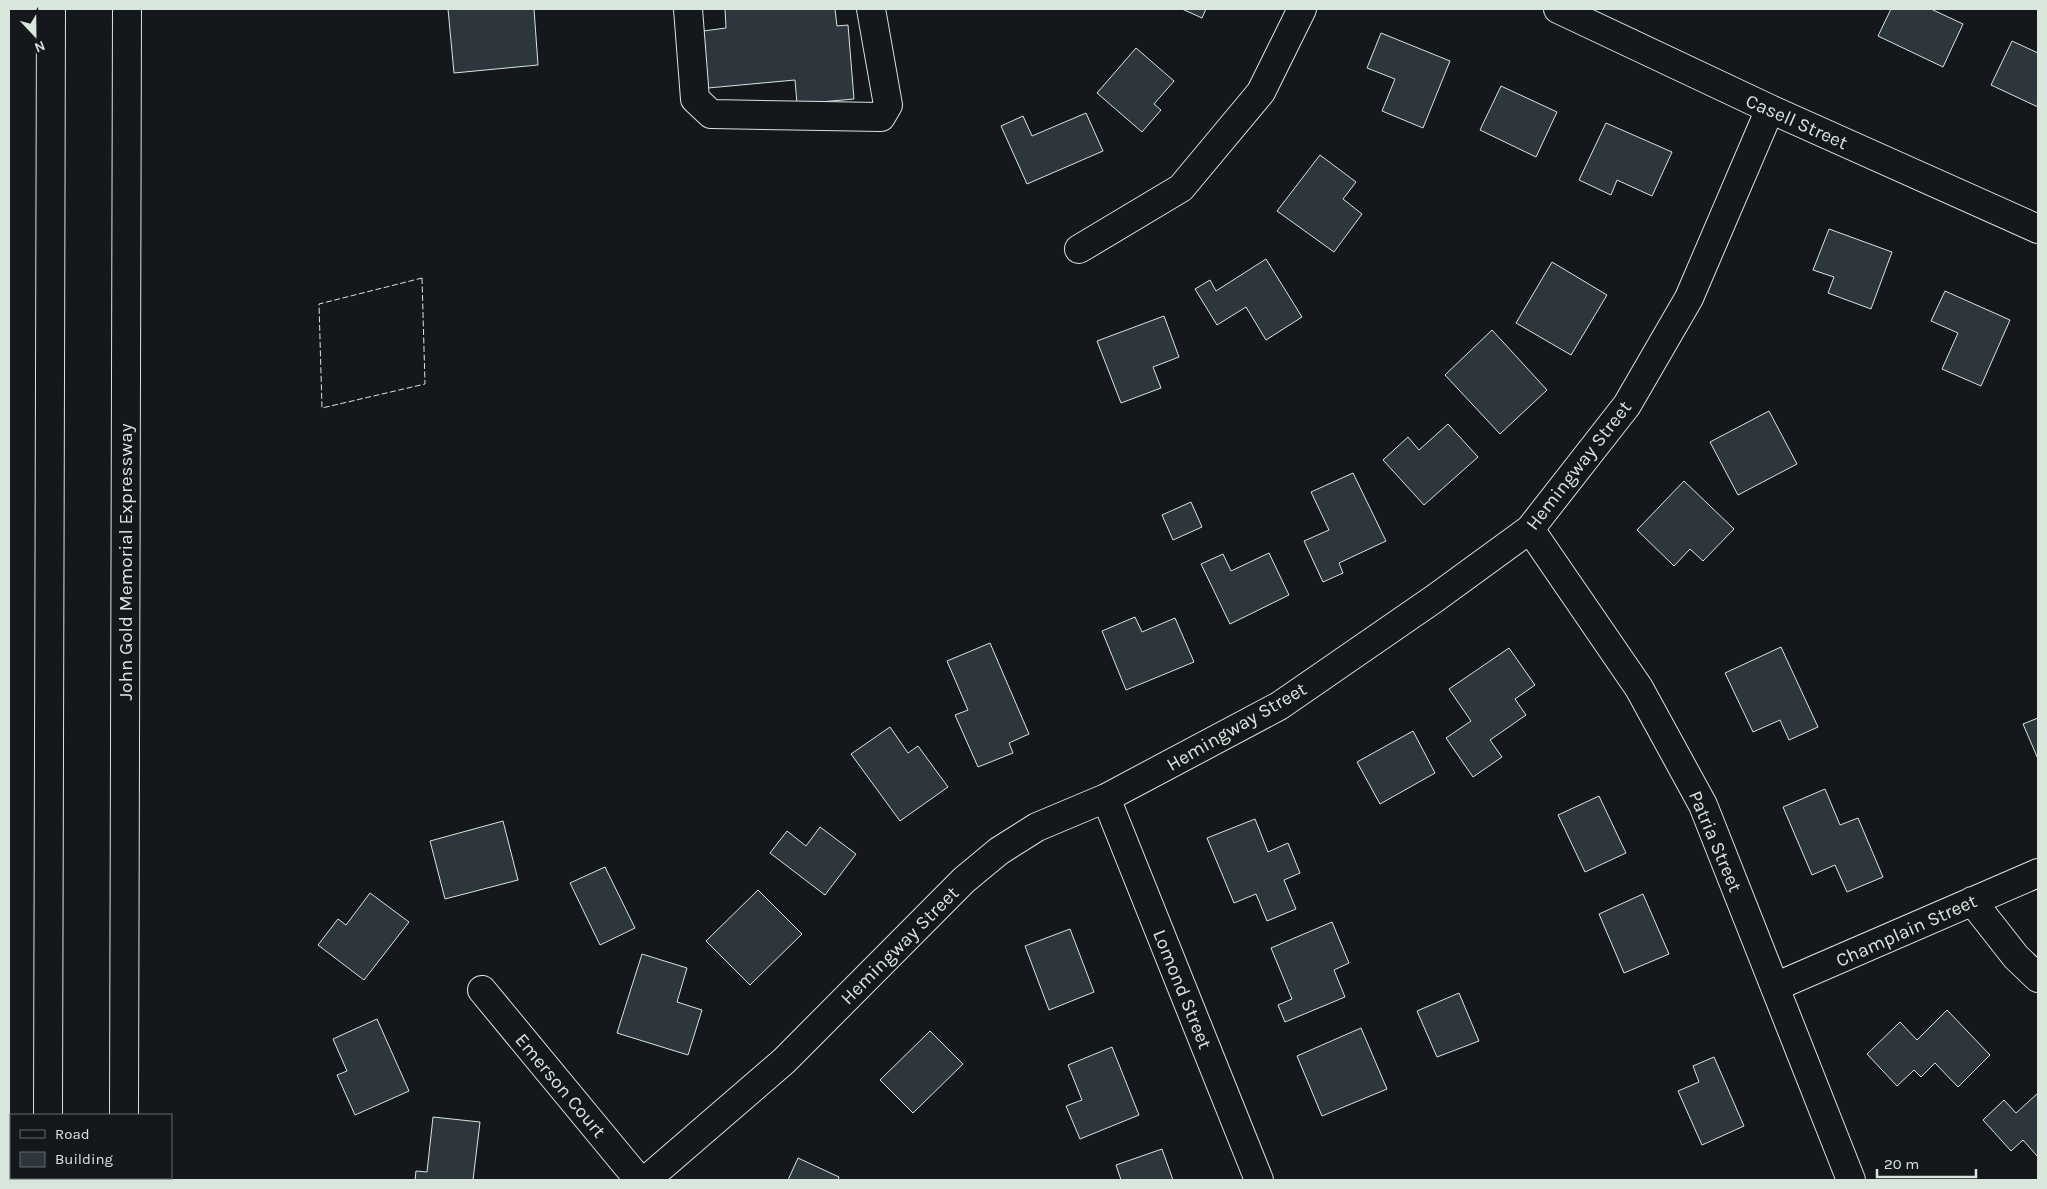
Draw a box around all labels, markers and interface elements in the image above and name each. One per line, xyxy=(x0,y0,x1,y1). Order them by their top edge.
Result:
north arrow xyxy=(10,10,60,60)
text: N xyxy=(32,37,48,56)
street label: Casell Street xyxy=(1742,90,1851,154)
street label: Hemingway Street xyxy=(1522,397,1636,535)
street label: John Gold Memorial Expressway xyxy=(115,423,137,701)
street label: Hemingway Street xyxy=(1163,678,1310,776)
street label: Patria Street xyxy=(1684,787,1746,895)
street label: Hemingway Street xyxy=(836,882,963,1009)
street label: Champlain Street xyxy=(1832,890,1980,972)
street label: Lomond Street xyxy=(1148,926,1216,1052)
street label: Emerson Court xyxy=(510,1029,610,1142)
legend xyxy=(10,1114,172,1179)
text: Road xyxy=(55,1125,90,1143)
scale bar xyxy=(1877,1146,1976,1178)
text: Building xyxy=(55,1150,113,1168)
text: 20 m xyxy=(1884,1155,1919,1173)

